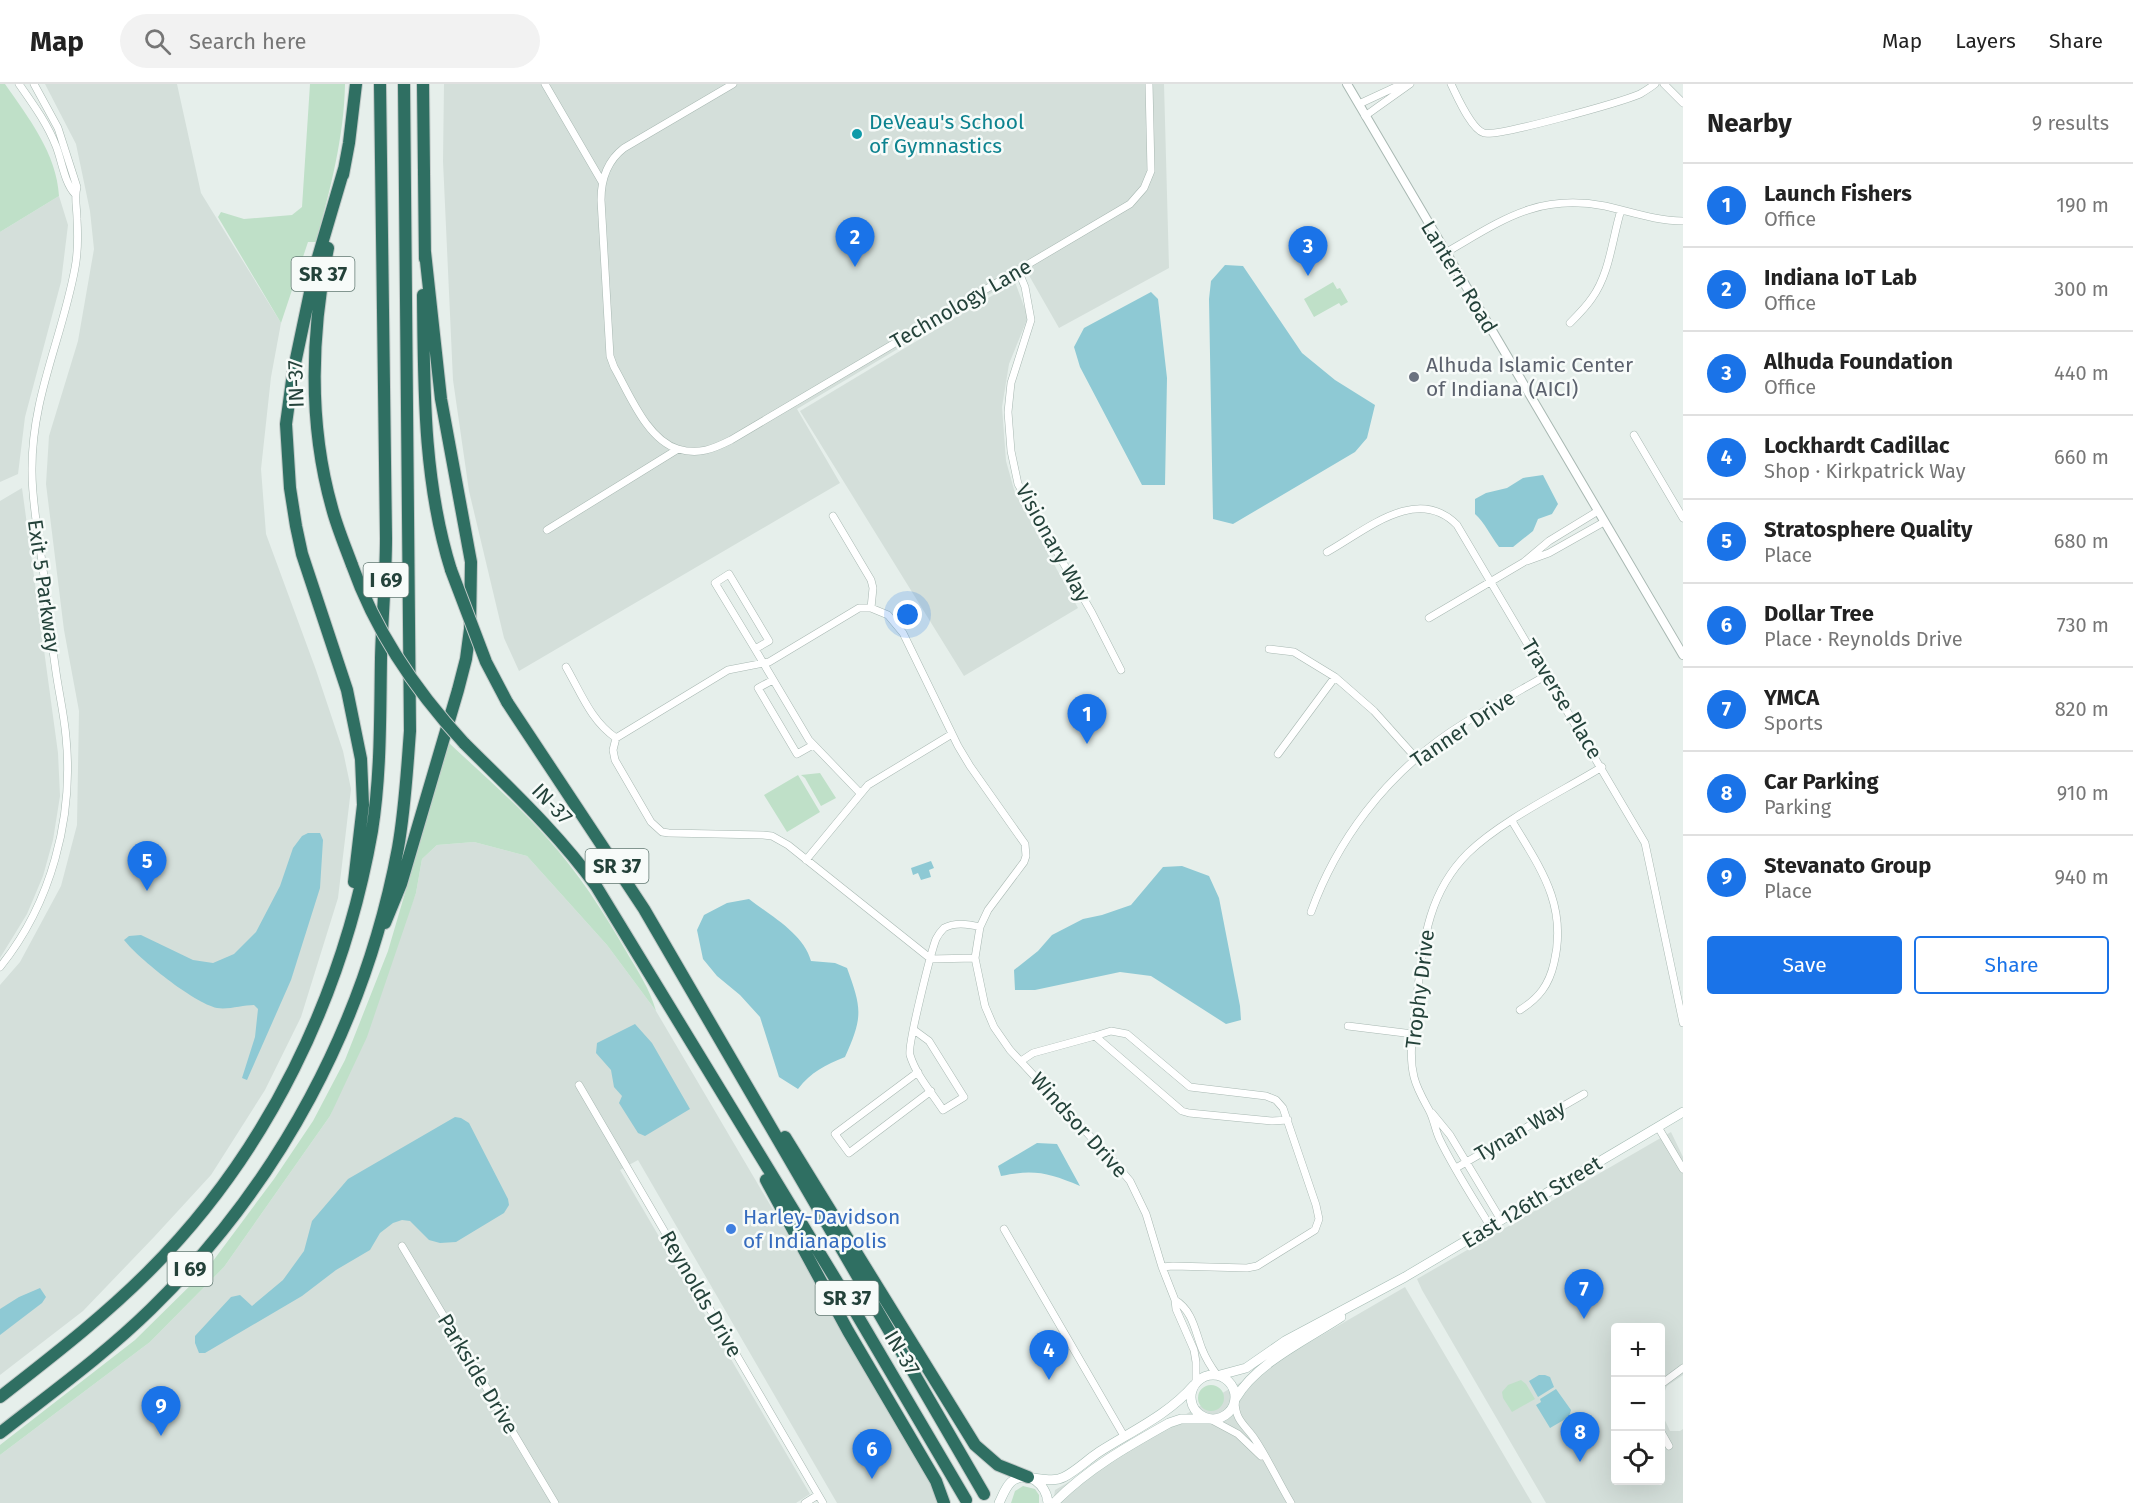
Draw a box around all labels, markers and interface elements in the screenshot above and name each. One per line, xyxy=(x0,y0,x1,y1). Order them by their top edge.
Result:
search box xyxy=(120,14,540,68)
text: Map xyxy=(30,25,84,58)
icon: search xyxy=(141,25,174,58)
text: Search here xyxy=(189,28,307,55)
text: Map xyxy=(1882,28,1922,54)
text: Layers xyxy=(1955,28,2016,54)
text: Share xyxy=(2049,28,2103,54)
text: Nearby xyxy=(1707,108,1792,139)
place label: DeVeau's School of Gymnastics xyxy=(869,109,1024,159)
text: 9 results xyxy=(2032,111,2109,135)
marker: DeVeau's School of Gymnastics xyxy=(850,127,864,141)
text: Launch Fishers xyxy=(1764,180,1912,207)
text: 1 xyxy=(1722,193,1731,217)
text: 190 m xyxy=(2056,193,2109,217)
text: Office xyxy=(1764,207,1816,231)
street label: Lantern Road xyxy=(1415,216,1503,338)
pin: 2 xyxy=(836,218,874,267)
pin: 3 xyxy=(1288,226,1328,276)
street label: Technology Lane xyxy=(886,253,1036,355)
road number: SR 37 xyxy=(292,257,354,291)
text: Indiana IoT Lab xyxy=(1764,264,1917,291)
text: 2 xyxy=(1721,277,1732,301)
text: 300 m xyxy=(2054,277,2109,301)
text: Office xyxy=(1764,291,1816,315)
text: Alhuda Foundation xyxy=(1764,348,1953,375)
place label: Alhuda Islamic Center of Indiana (AICI) xyxy=(1426,352,1633,402)
street label: IN-37 xyxy=(282,360,310,408)
text: 3 xyxy=(1721,361,1732,385)
text: 440 m xyxy=(2054,361,2109,385)
marker: Alhuda Islamic Center of Indiana (AICI) xyxy=(1407,370,1421,384)
text: Office xyxy=(1764,375,1816,399)
text: Lockhardt Cadillac xyxy=(1764,432,1950,459)
text: 4 xyxy=(1721,445,1732,469)
text: 660 m xyxy=(2054,445,2109,469)
text: Shop · Kirkpatrick Way xyxy=(1764,459,1966,483)
street label: Visionary Way xyxy=(1010,479,1097,607)
text: Stratosphere Quality xyxy=(1764,516,1972,543)
street label: Exit 5 Parkway xyxy=(22,518,66,655)
text: 5 xyxy=(1721,529,1732,553)
text: 680 m xyxy=(2054,529,2109,553)
text: Place xyxy=(1764,543,1812,567)
road number: I 69 xyxy=(364,563,408,597)
your location xyxy=(893,600,922,629)
text: Dollar Tree xyxy=(1764,600,1874,627)
text: 6 xyxy=(1721,613,1732,637)
text: 730 m xyxy=(2057,613,2109,637)
text: Place · Reynolds Drive xyxy=(1764,627,1963,651)
street label: Traverse Place xyxy=(1516,634,1608,764)
text: YMCA xyxy=(1764,684,1819,711)
street label: Tanner Drive xyxy=(1406,685,1520,773)
pin: 1 xyxy=(1068,694,1106,744)
text: 7 xyxy=(1722,697,1731,721)
text: 820 m xyxy=(2055,697,2109,721)
text: Sports xyxy=(1764,711,1823,735)
text: Car Parking xyxy=(1764,768,1879,795)
street label: IN-37 xyxy=(526,778,578,830)
text: 8 xyxy=(1721,781,1732,805)
text: 910 m xyxy=(2057,781,2109,805)
text: Parking xyxy=(1764,795,1831,819)
pin: 5 xyxy=(128,842,166,891)
road number: SR 37 xyxy=(586,849,648,883)
text: Stevanato Group xyxy=(1764,852,1931,879)
text: 9 xyxy=(1721,865,1732,889)
text: 940 m xyxy=(2054,865,2109,889)
text: Place xyxy=(1764,879,1812,903)
street label: Trophy Drive xyxy=(1400,928,1440,1050)
button: Save xyxy=(1707,936,1902,994)
button: Share xyxy=(1914,936,2109,994)
street label: Windsor Drive xyxy=(1025,1067,1133,1183)
street label: Tynan Way xyxy=(1470,1094,1570,1167)
street label: East 126th Street xyxy=(1457,1150,1607,1254)
place label: Harley-Davidson of Indianapolis xyxy=(743,1204,900,1254)
marker: Harley-Davidson of Indianapolis xyxy=(724,1222,738,1236)
street label: Reynolds Drive xyxy=(654,1226,748,1362)
road number: I 69 xyxy=(168,1252,213,1286)
pin: 7 xyxy=(1564,1270,1604,1319)
road number: SR 37 xyxy=(816,1281,878,1315)
street label: Parkside Drive xyxy=(432,1309,524,1439)
map controls xyxy=(1611,1323,1665,1485)
button: + xyxy=(1611,1323,1665,1377)
street label: IN-37 xyxy=(879,1326,925,1380)
pin: 4 xyxy=(1030,1330,1068,1380)
button: − xyxy=(1611,1377,1665,1431)
pin: 9 xyxy=(142,1386,180,1436)
pin: 8 xyxy=(1560,1412,1600,1462)
pin: 6 xyxy=(852,1430,892,1479)
button: locate xyxy=(1611,1431,1665,1485)

